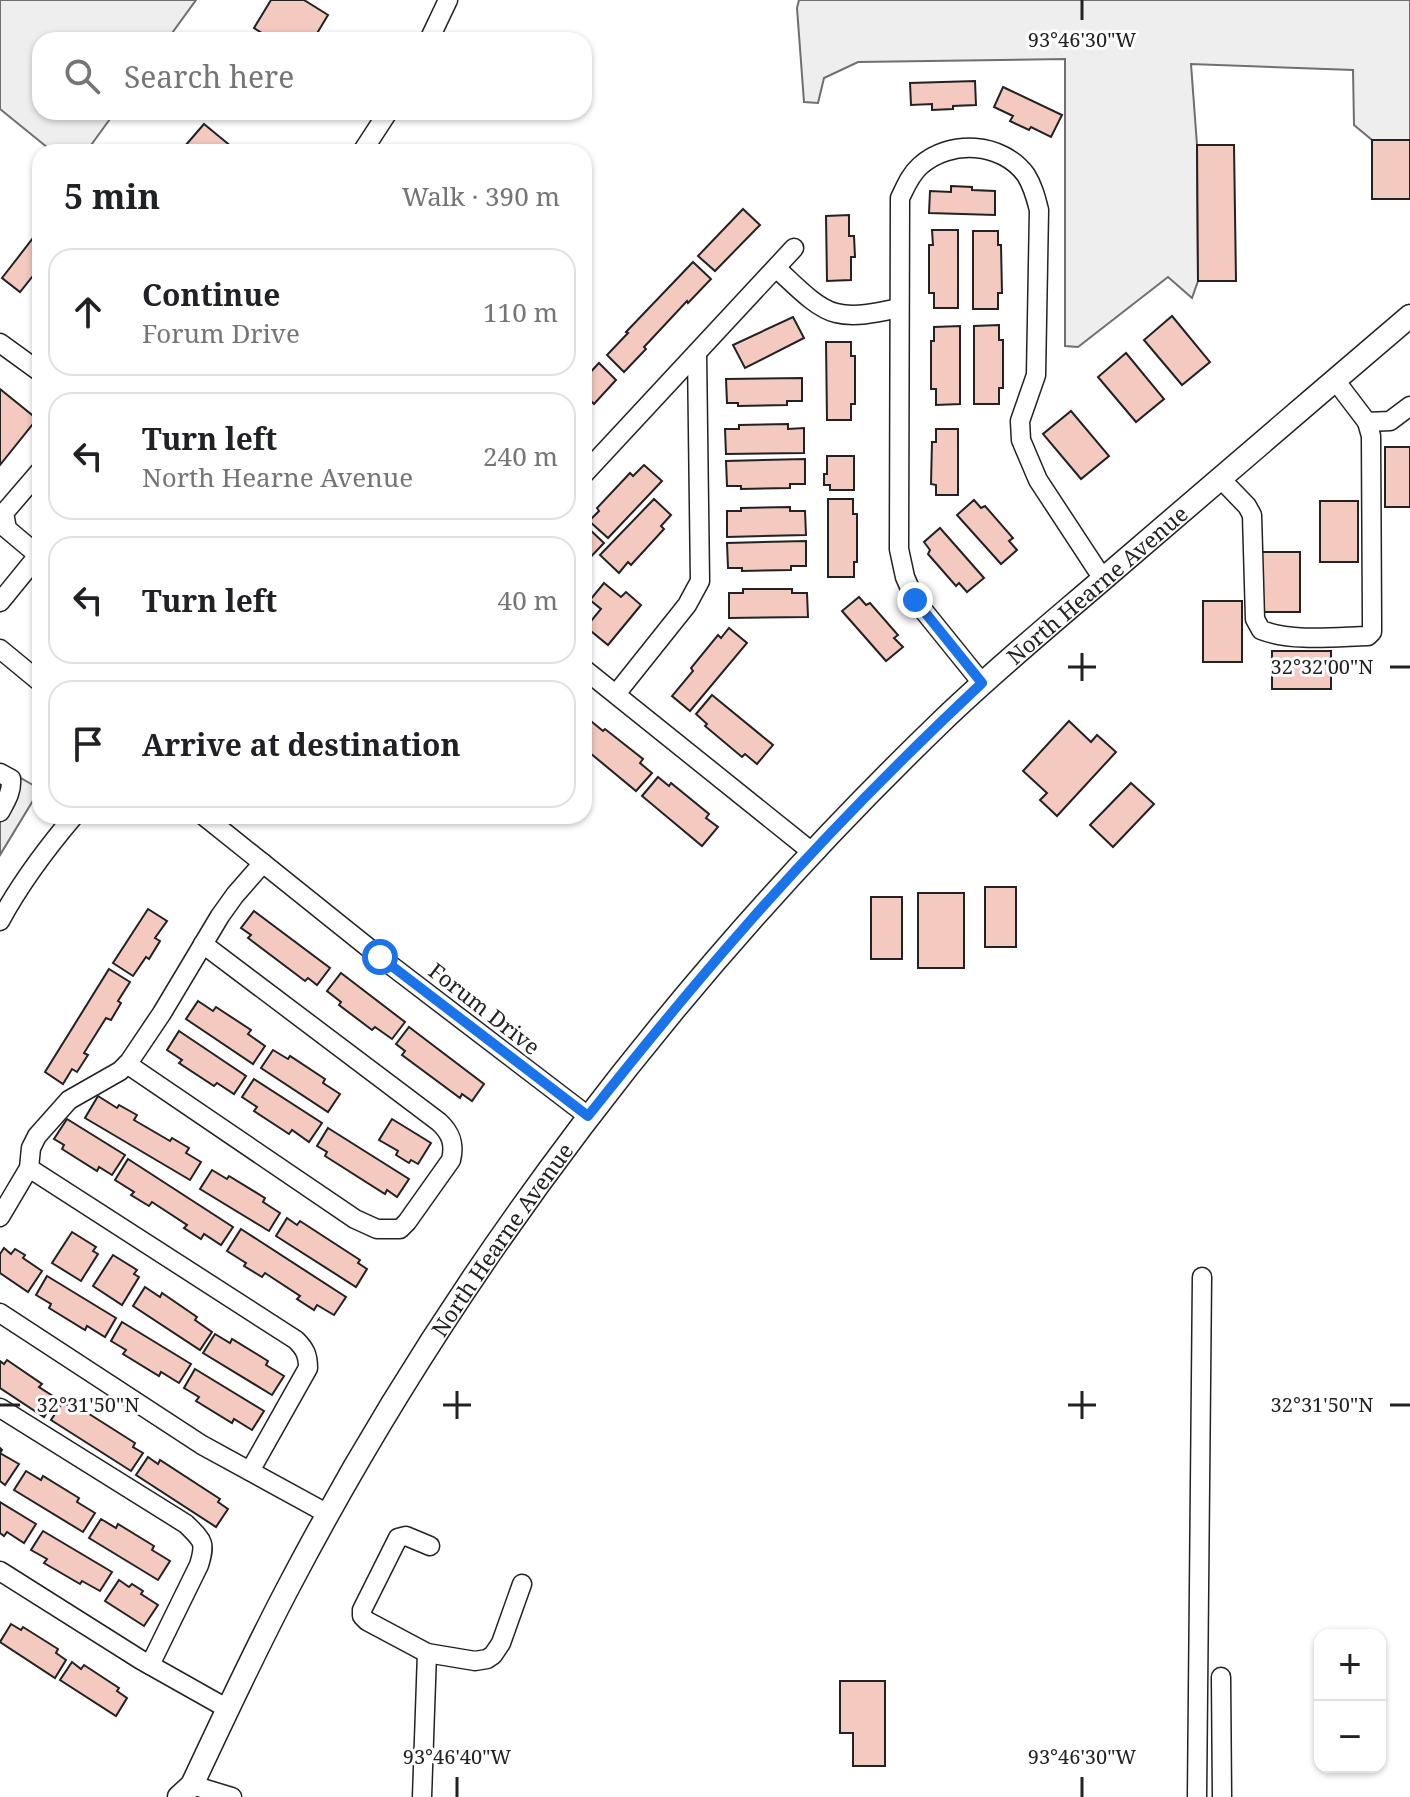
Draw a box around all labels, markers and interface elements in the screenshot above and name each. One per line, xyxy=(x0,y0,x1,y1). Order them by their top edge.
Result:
text: 93°46'30"W xyxy=(1028,26,1136,53)
search box xyxy=(32,32,592,120)
icon: search xyxy=(60,54,104,98)
text: Search here xyxy=(124,56,294,97)
text: 5 min xyxy=(64,173,160,219)
text: Walk · 390 m xyxy=(402,178,560,214)
text: Continue xyxy=(142,274,280,315)
icon: ahead xyxy=(66,290,110,334)
text: 110 m xyxy=(483,294,558,330)
text: Forum Drive xyxy=(142,315,300,351)
text: Turn left xyxy=(142,418,277,459)
icon: left xyxy=(66,434,110,478)
text: 240 m xyxy=(483,438,558,474)
text: North Hearne Avenue xyxy=(142,459,413,495)
street label: North Hearne Avenue xyxy=(1000,498,1194,671)
icon: left xyxy=(66,578,110,622)
text: Turn left xyxy=(142,580,277,621)
text: 40 m xyxy=(498,582,558,618)
route end xyxy=(897,582,933,618)
text: 32°32'00"N xyxy=(1271,653,1373,680)
icon: arrive xyxy=(66,722,110,766)
text: Arrive at destination xyxy=(142,724,461,765)
route start xyxy=(362,939,398,975)
street label: Forum Drive xyxy=(423,955,547,1061)
street label: North Hearne Avenue xyxy=(424,1136,579,1342)
text: 32°31'50"N xyxy=(37,1391,139,1418)
text: 32°31'50"N xyxy=(1271,1391,1373,1418)
map controls xyxy=(1314,1629,1386,1773)
button: + xyxy=(1314,1629,1386,1701)
button: − xyxy=(1314,1701,1386,1773)
text: 93°46'40"W xyxy=(403,1743,511,1770)
text: 93°46'30"W xyxy=(1028,1743,1136,1770)

